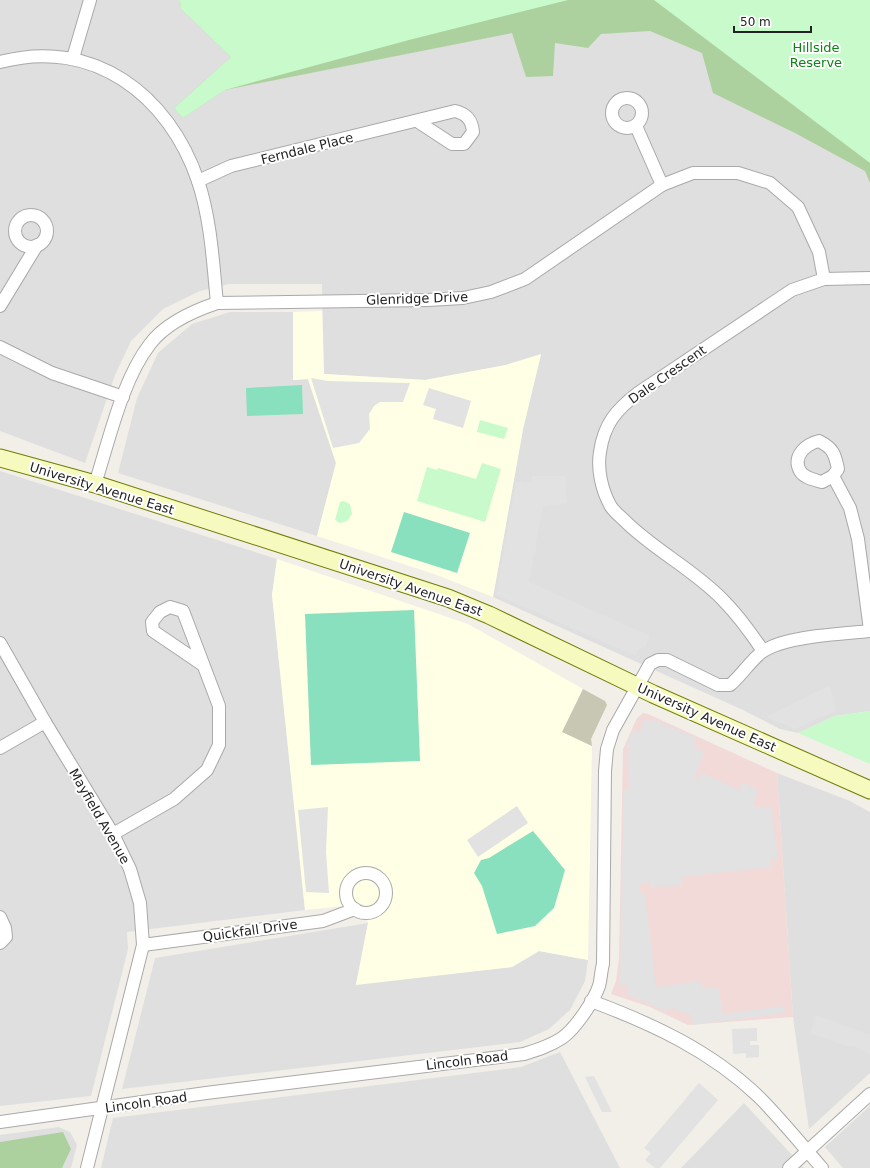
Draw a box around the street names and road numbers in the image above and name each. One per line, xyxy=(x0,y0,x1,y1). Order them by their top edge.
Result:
street label: Ferndale Place xyxy=(259,130,355,167)
street label: Glenridge Drive xyxy=(366,289,468,308)
street label: Dale Crescent xyxy=(626,342,709,407)
street label: University Avenue East xyxy=(28,459,176,518)
street label: University Avenue East xyxy=(337,556,484,619)
street label: University Avenue East xyxy=(635,680,778,755)
street label: Mayfield Avenue xyxy=(66,766,133,866)
street label: Quickfall Drive xyxy=(202,916,298,945)
street label: Lincoln Road xyxy=(425,1048,509,1073)
street label: Lincoln Road xyxy=(104,1089,188,1116)

